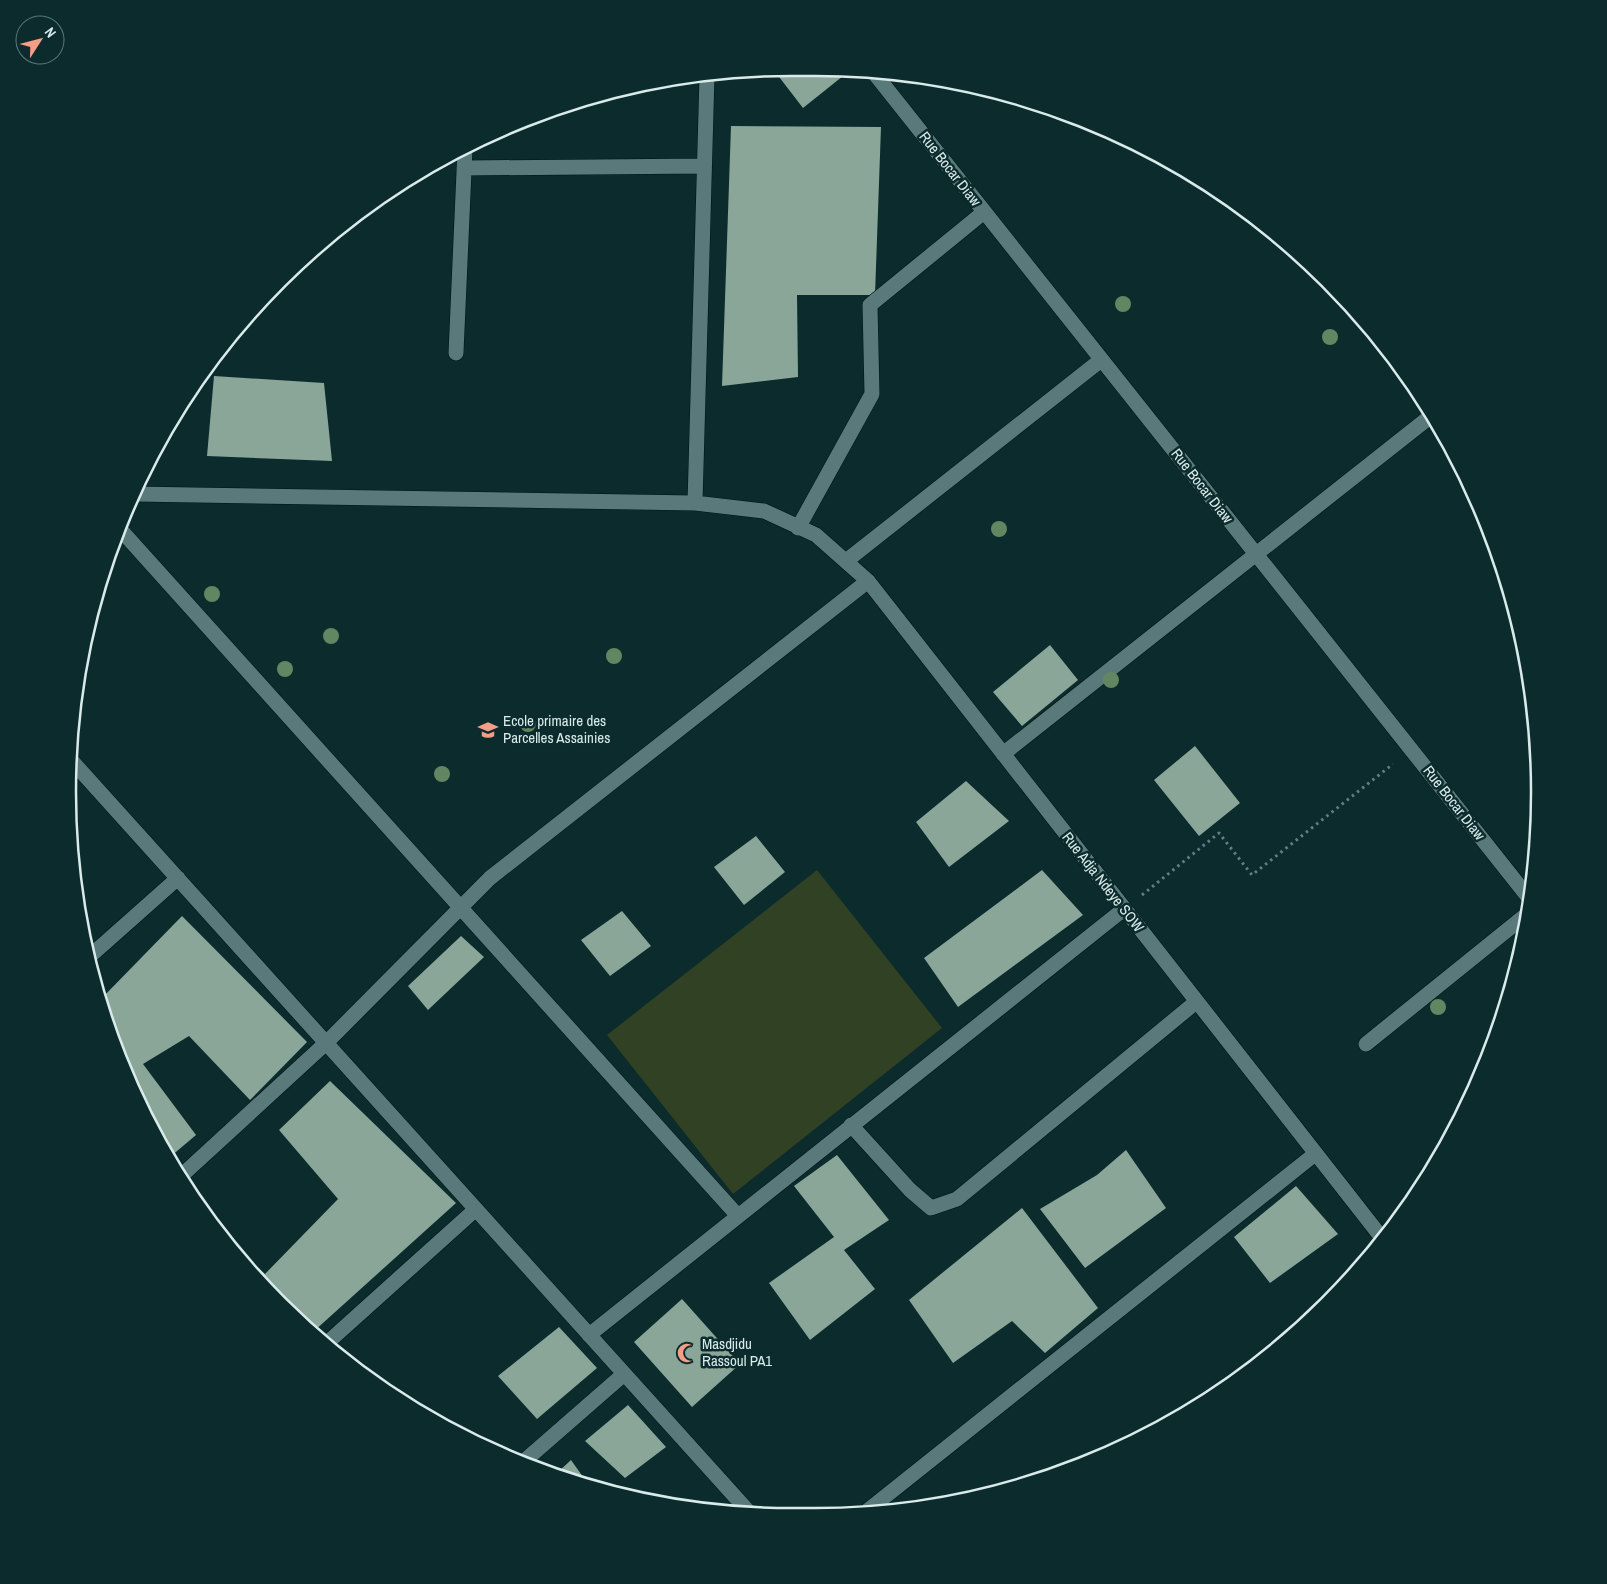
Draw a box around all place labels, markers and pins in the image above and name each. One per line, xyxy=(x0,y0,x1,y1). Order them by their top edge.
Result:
place label: Ecole primaire des Parcelles Assainies xyxy=(503,710,610,748)
school or university icon: Ecole primaire des Parcelles Assainies xyxy=(477,719,499,741)
place label: Masdjidu Rassoul PA1 xyxy=(702,1333,772,1371)
mosque icon: Masdjidu Rassoul PA1 xyxy=(676,1342,698,1364)

